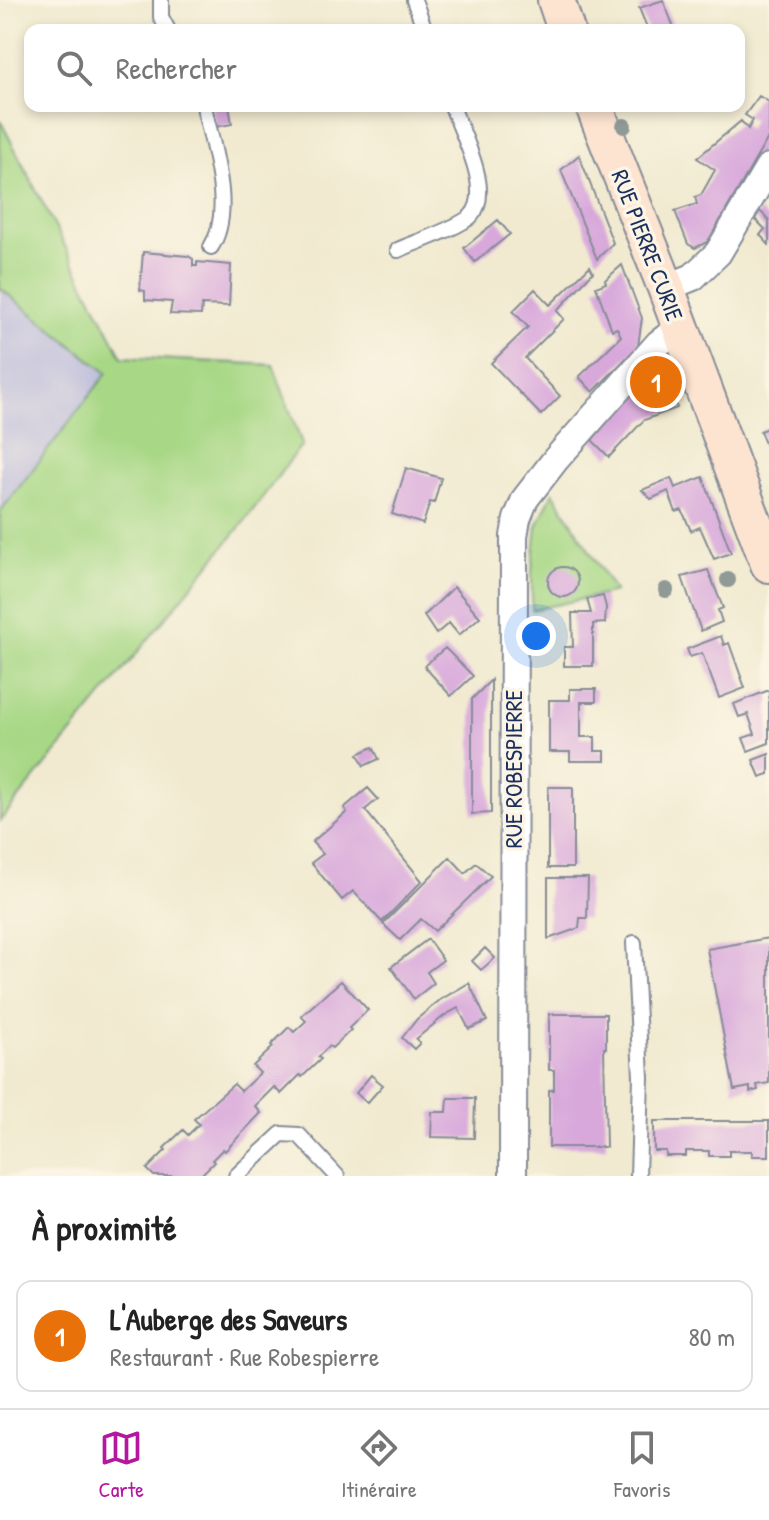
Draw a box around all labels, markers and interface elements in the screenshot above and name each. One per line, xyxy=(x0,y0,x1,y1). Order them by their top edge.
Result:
search box xyxy=(24,24,745,112)
icon: search xyxy=(52,46,96,90)
text: Rechercher xyxy=(116,48,237,88)
street label: RUE PIERRE CURIE xyxy=(604,165,692,326)
pin: 1 xyxy=(630,352,682,412)
your location xyxy=(516,616,556,656)
street label: RUE ROBESPIERRE xyxy=(497,689,529,848)
text: À proximité xyxy=(32,1205,177,1251)
text: L'Auberge des Saveurs xyxy=(110,1299,347,1339)
text: 1 xyxy=(55,1319,65,1354)
text: 80 m xyxy=(688,1319,735,1354)
text: Restaurant · Rue Robespierre xyxy=(110,1339,379,1374)
tab: Carte xyxy=(99,1426,144,1504)
tab: Itinéraire xyxy=(341,1426,417,1504)
tab: Favoris xyxy=(614,1426,670,1504)

